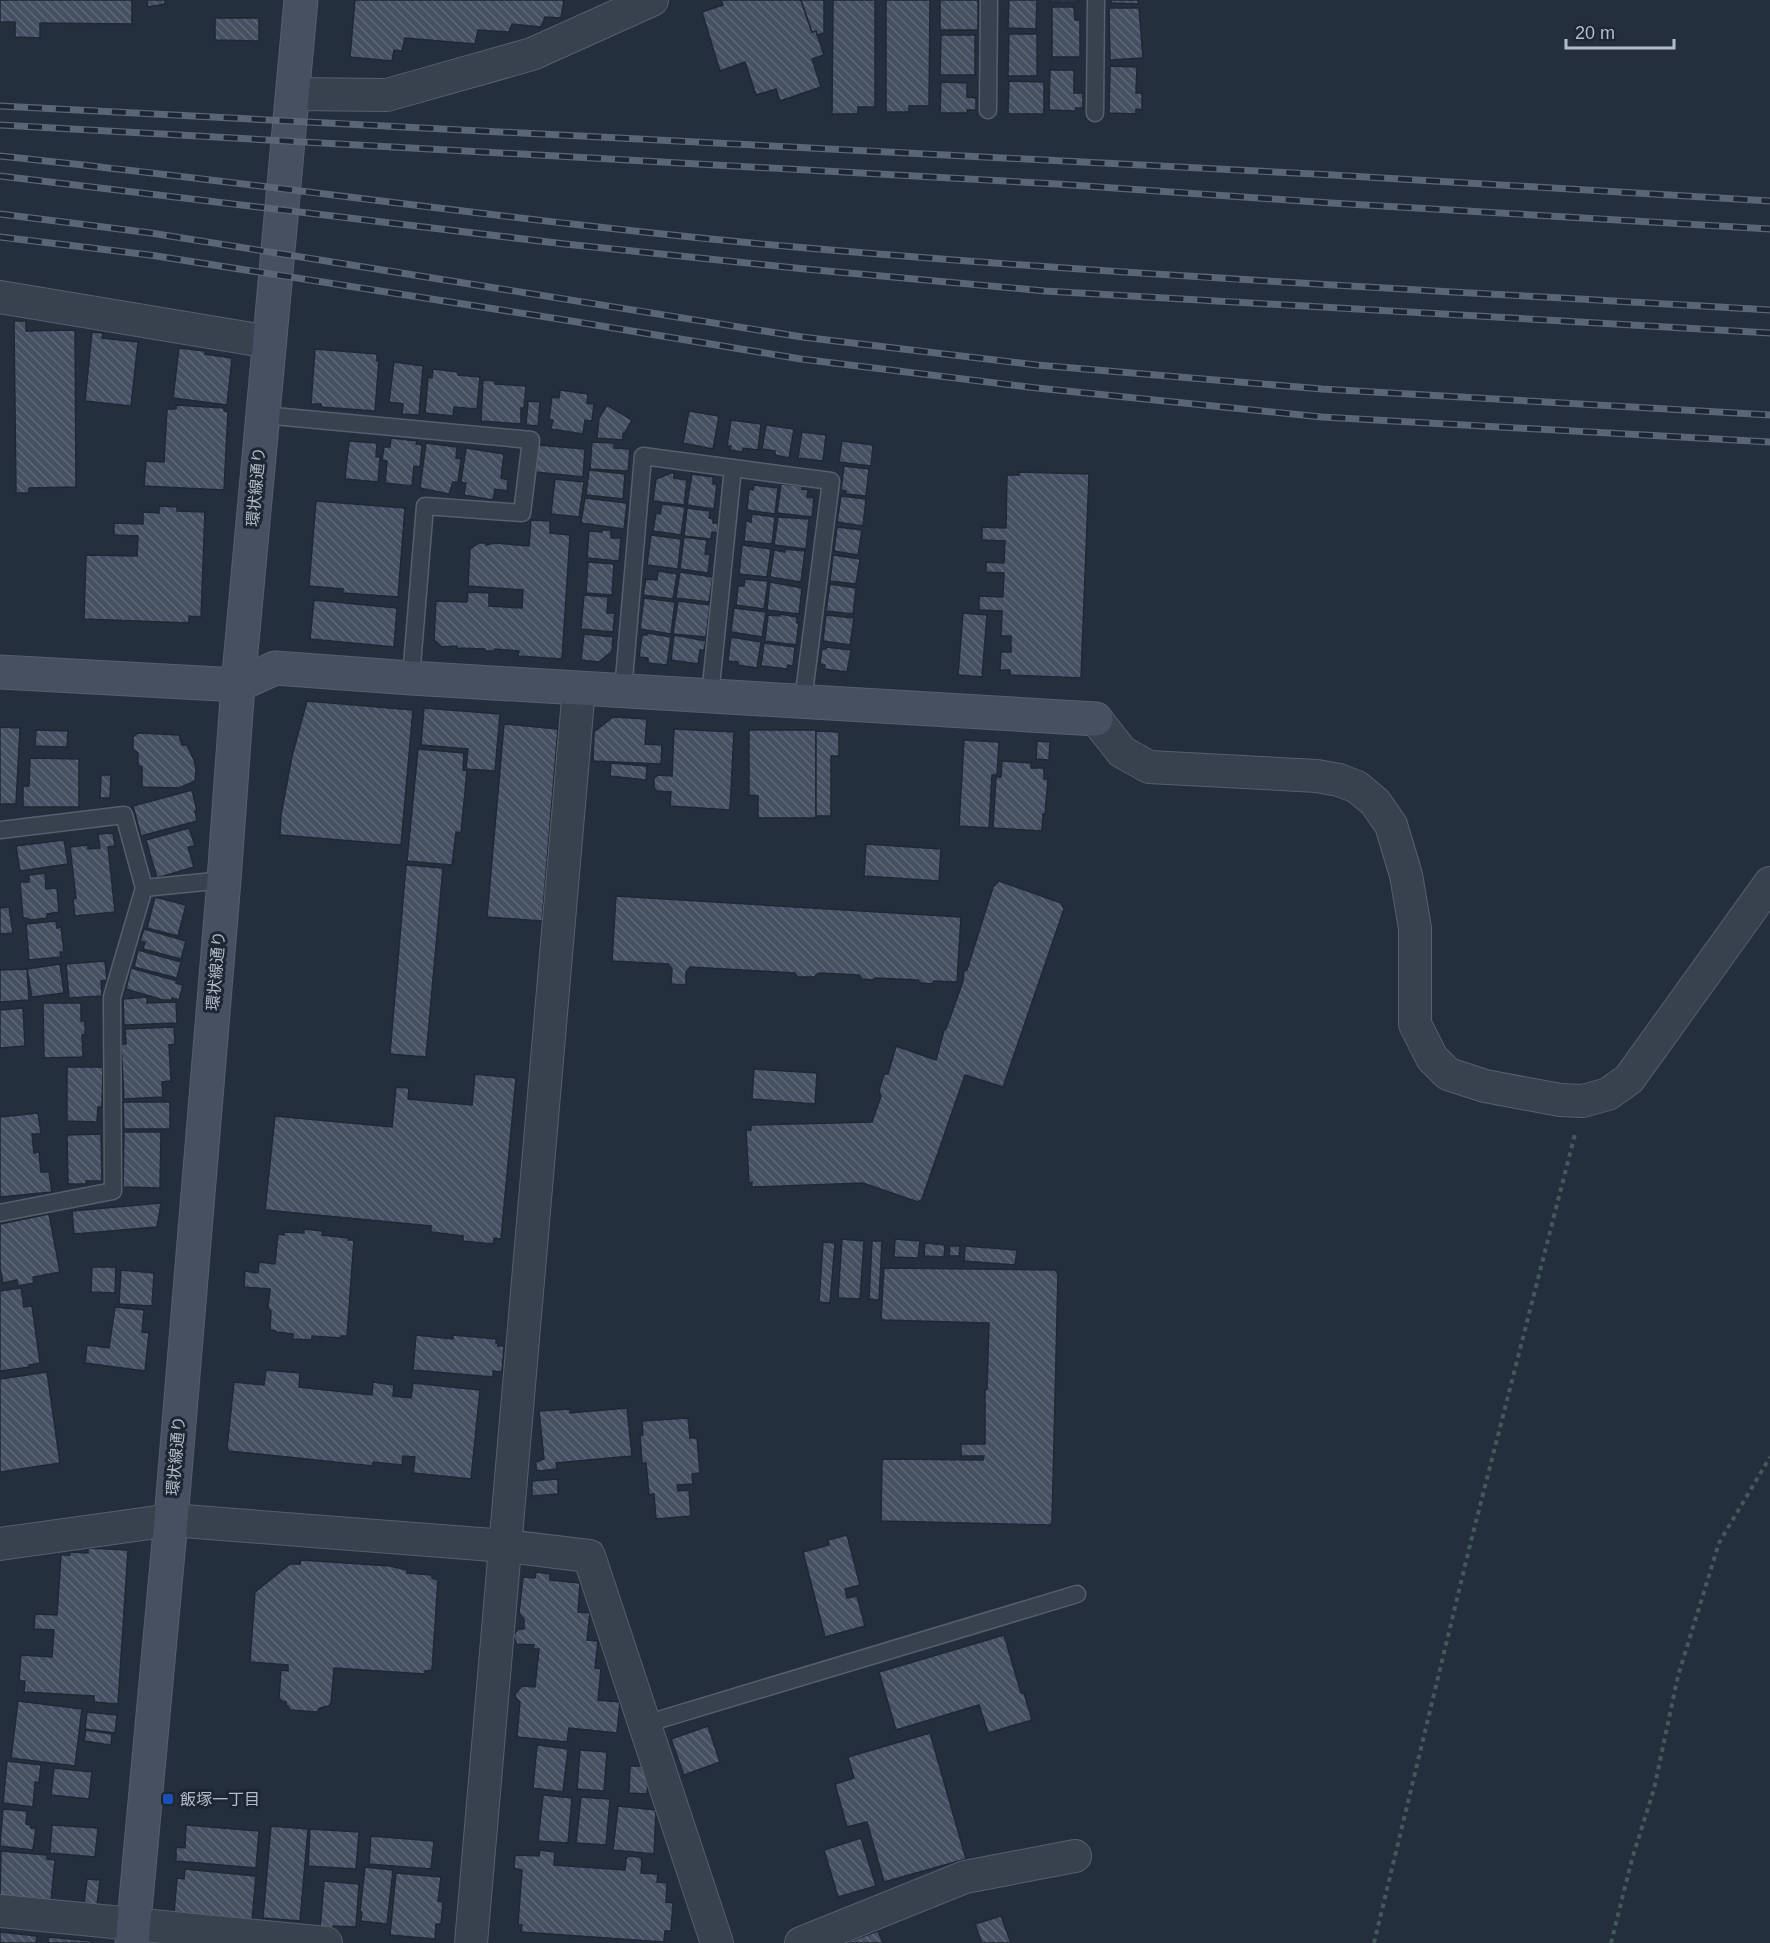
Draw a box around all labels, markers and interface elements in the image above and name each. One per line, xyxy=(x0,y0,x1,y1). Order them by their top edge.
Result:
scale bar xyxy=(1566,12,1674,50)
text: 20 m xyxy=(1575,23,1615,43)
street label: 環状線通り xyxy=(244,446,268,528)
street label: 環状線通り xyxy=(204,930,228,1012)
street label: 環状線通り xyxy=(164,1415,188,1497)
place label: 飯塚一丁目 xyxy=(180,1791,260,1808)
marker: 飯塚一丁目 xyxy=(161,1792,175,1806)

